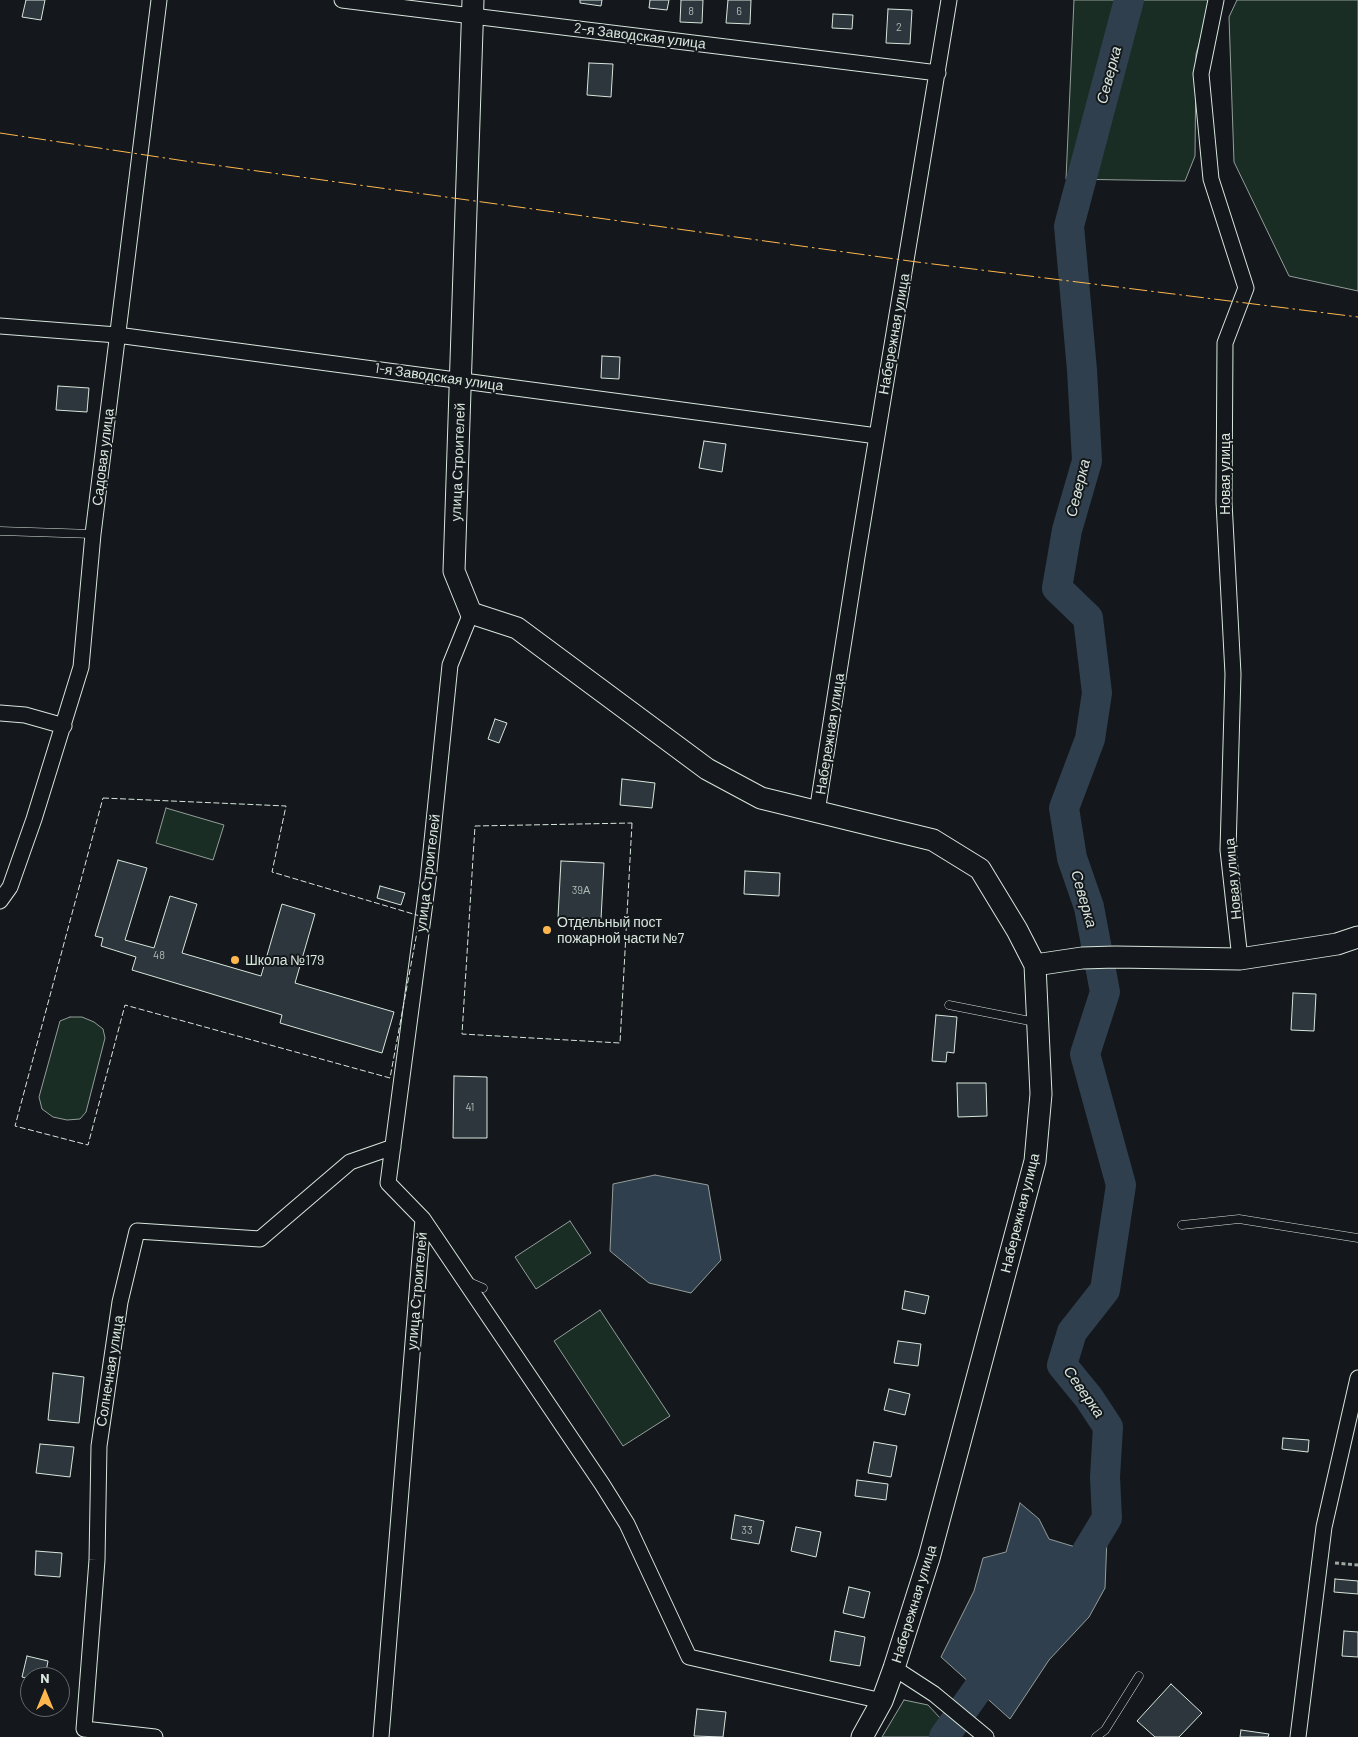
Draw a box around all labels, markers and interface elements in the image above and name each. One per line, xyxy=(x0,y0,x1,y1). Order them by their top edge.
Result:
house number: 8 xyxy=(688,4,694,18)
house number: 6 xyxy=(736,4,742,18)
street label: 2-я Заводская улица xyxy=(573,20,707,52)
house number: 2 xyxy=(896,20,902,34)
water label: Северка xyxy=(1093,44,1125,106)
street label: Набережная улица xyxy=(875,272,913,396)
street label: 1-я Заводская улица xyxy=(373,360,505,394)
street label: улица Строителей xyxy=(448,402,468,522)
street label: Садовая улица xyxy=(89,407,117,507)
street label: Новая улица xyxy=(1217,433,1233,515)
water label: Северка xyxy=(1062,457,1094,519)
street label: Набережная улица xyxy=(812,672,848,796)
street label: улица Строителей xyxy=(412,813,444,933)
street label: Новая улица xyxy=(1221,838,1245,920)
water label: Северка xyxy=(1067,868,1101,930)
house number: 39А xyxy=(572,883,590,897)
place label: Отдельный пост пожарной части №7 xyxy=(557,914,684,946)
marker: Отдельный пост пожарной части №7 xyxy=(541,924,553,936)
house number: 48 xyxy=(153,948,165,962)
place label: Школа №179 xyxy=(245,952,324,968)
marker: Школа №179 xyxy=(229,954,241,966)
house number: 41 xyxy=(466,1100,474,1114)
street label: Набережная улица xyxy=(997,1151,1043,1275)
street label: улица Строителей xyxy=(403,1231,431,1351)
street label: Солнечная улица xyxy=(93,1314,127,1428)
water label: Северка xyxy=(1060,1363,1108,1421)
house number: 33 xyxy=(741,1523,753,1537)
street label: Набережная улица xyxy=(888,1543,940,1665)
north arrow xyxy=(20,1667,70,1717)
text: N xyxy=(40,1669,50,1686)

